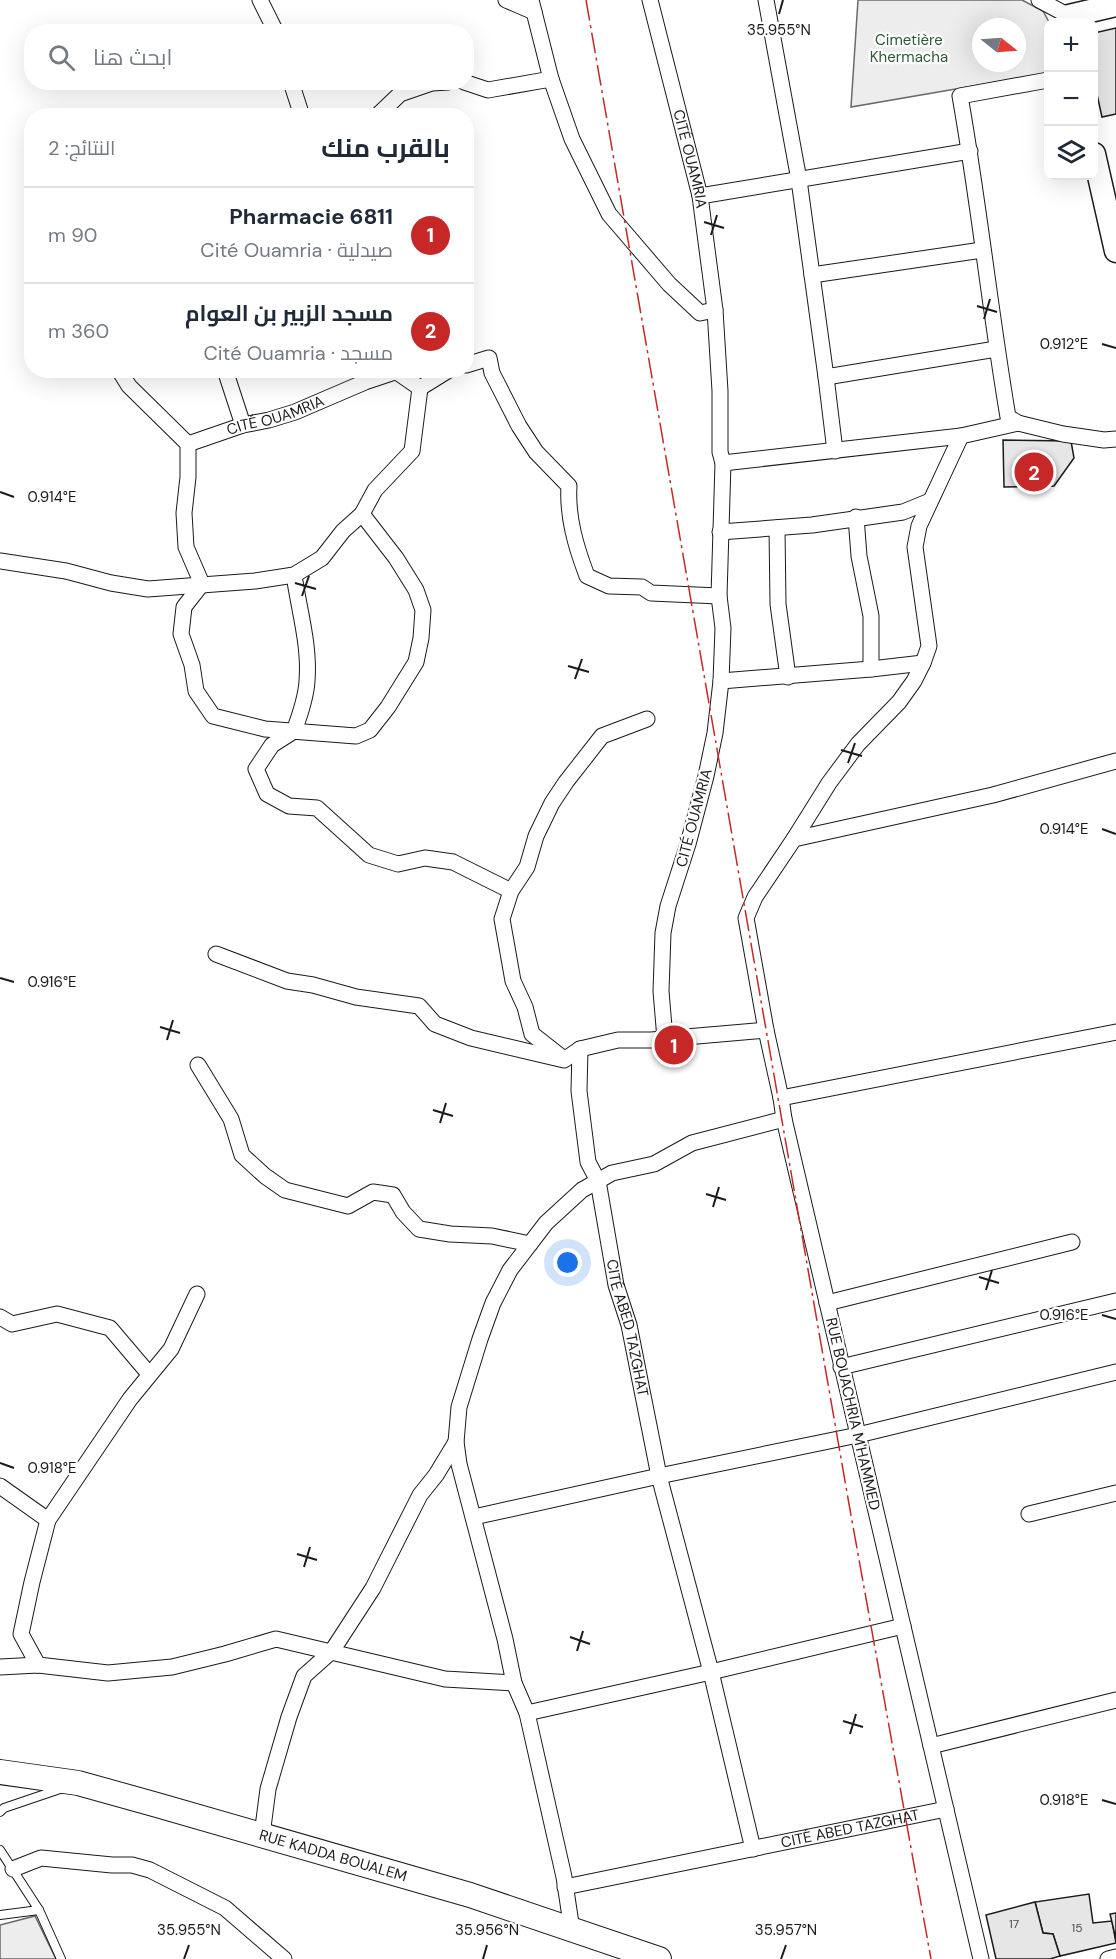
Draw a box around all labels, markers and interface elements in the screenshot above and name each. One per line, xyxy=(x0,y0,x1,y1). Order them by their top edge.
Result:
north arrow xyxy=(972,18,1026,72)
map controls xyxy=(1044,18,1098,180)
button: + xyxy=(1044,18,1098,72)
text: 35.955°N xyxy=(747,20,811,40)
search box xyxy=(24,24,474,90)
park label: Cimetière Khermacha xyxy=(870,30,948,67)
icon: search xyxy=(45,41,78,74)
text: ابحث هنا xyxy=(93,43,172,72)
button: − xyxy=(1044,72,1098,126)
street label: CITÉ OUAMRIA xyxy=(668,107,712,210)
button: layers xyxy=(1044,126,1098,180)
text: بالقرب منك xyxy=(321,131,450,165)
text: النتائج: 2 xyxy=(48,135,115,161)
text: Pharmacie 6811 xyxy=(229,202,393,231)
text: 90 m xyxy=(48,222,97,248)
text: 1 xyxy=(427,222,434,248)
text: صيدلية · Cité Ouamria xyxy=(200,237,393,263)
text: مسجد الزبير بن العوام xyxy=(185,299,393,328)
text: 360 m xyxy=(48,318,109,344)
text: 2 xyxy=(425,318,436,344)
text: 0.912°E xyxy=(1040,334,1088,354)
text: مسجد · Cité Ouamria xyxy=(203,340,393,366)
street label: CITÉ OUAMRIA xyxy=(224,391,327,440)
pin: 2 xyxy=(1014,450,1054,494)
text: 0.914°E xyxy=(28,487,76,507)
street label: CITÉ OUAMRIA xyxy=(671,767,717,869)
text: 0.914°E xyxy=(1040,819,1088,839)
text: 0.916°E xyxy=(27,972,77,992)
pin: 1 xyxy=(654,1022,694,1068)
your location xyxy=(553,1248,582,1277)
street label: CITÉ ABED TAZGHAT xyxy=(602,1258,653,1398)
text: 0.916°E xyxy=(1039,1305,1089,1325)
street label: RUE BOUACHRIA M'HAMMED xyxy=(821,1316,885,1512)
text: 0.918°E xyxy=(28,1458,76,1478)
text: 0.918°E xyxy=(1040,1790,1088,1810)
street label: CITÉ ABED TAZGHAT xyxy=(779,1805,921,1853)
street label: RUE KADDA BOUALEM xyxy=(257,1825,409,1886)
house number: 17 xyxy=(1009,1916,1019,1932)
text: 35.955°N xyxy=(157,1920,221,1940)
text: 35.956°N xyxy=(455,1920,519,1940)
text: 35.957°N xyxy=(755,1920,817,1940)
house number: 15 xyxy=(1071,1920,1083,1936)

